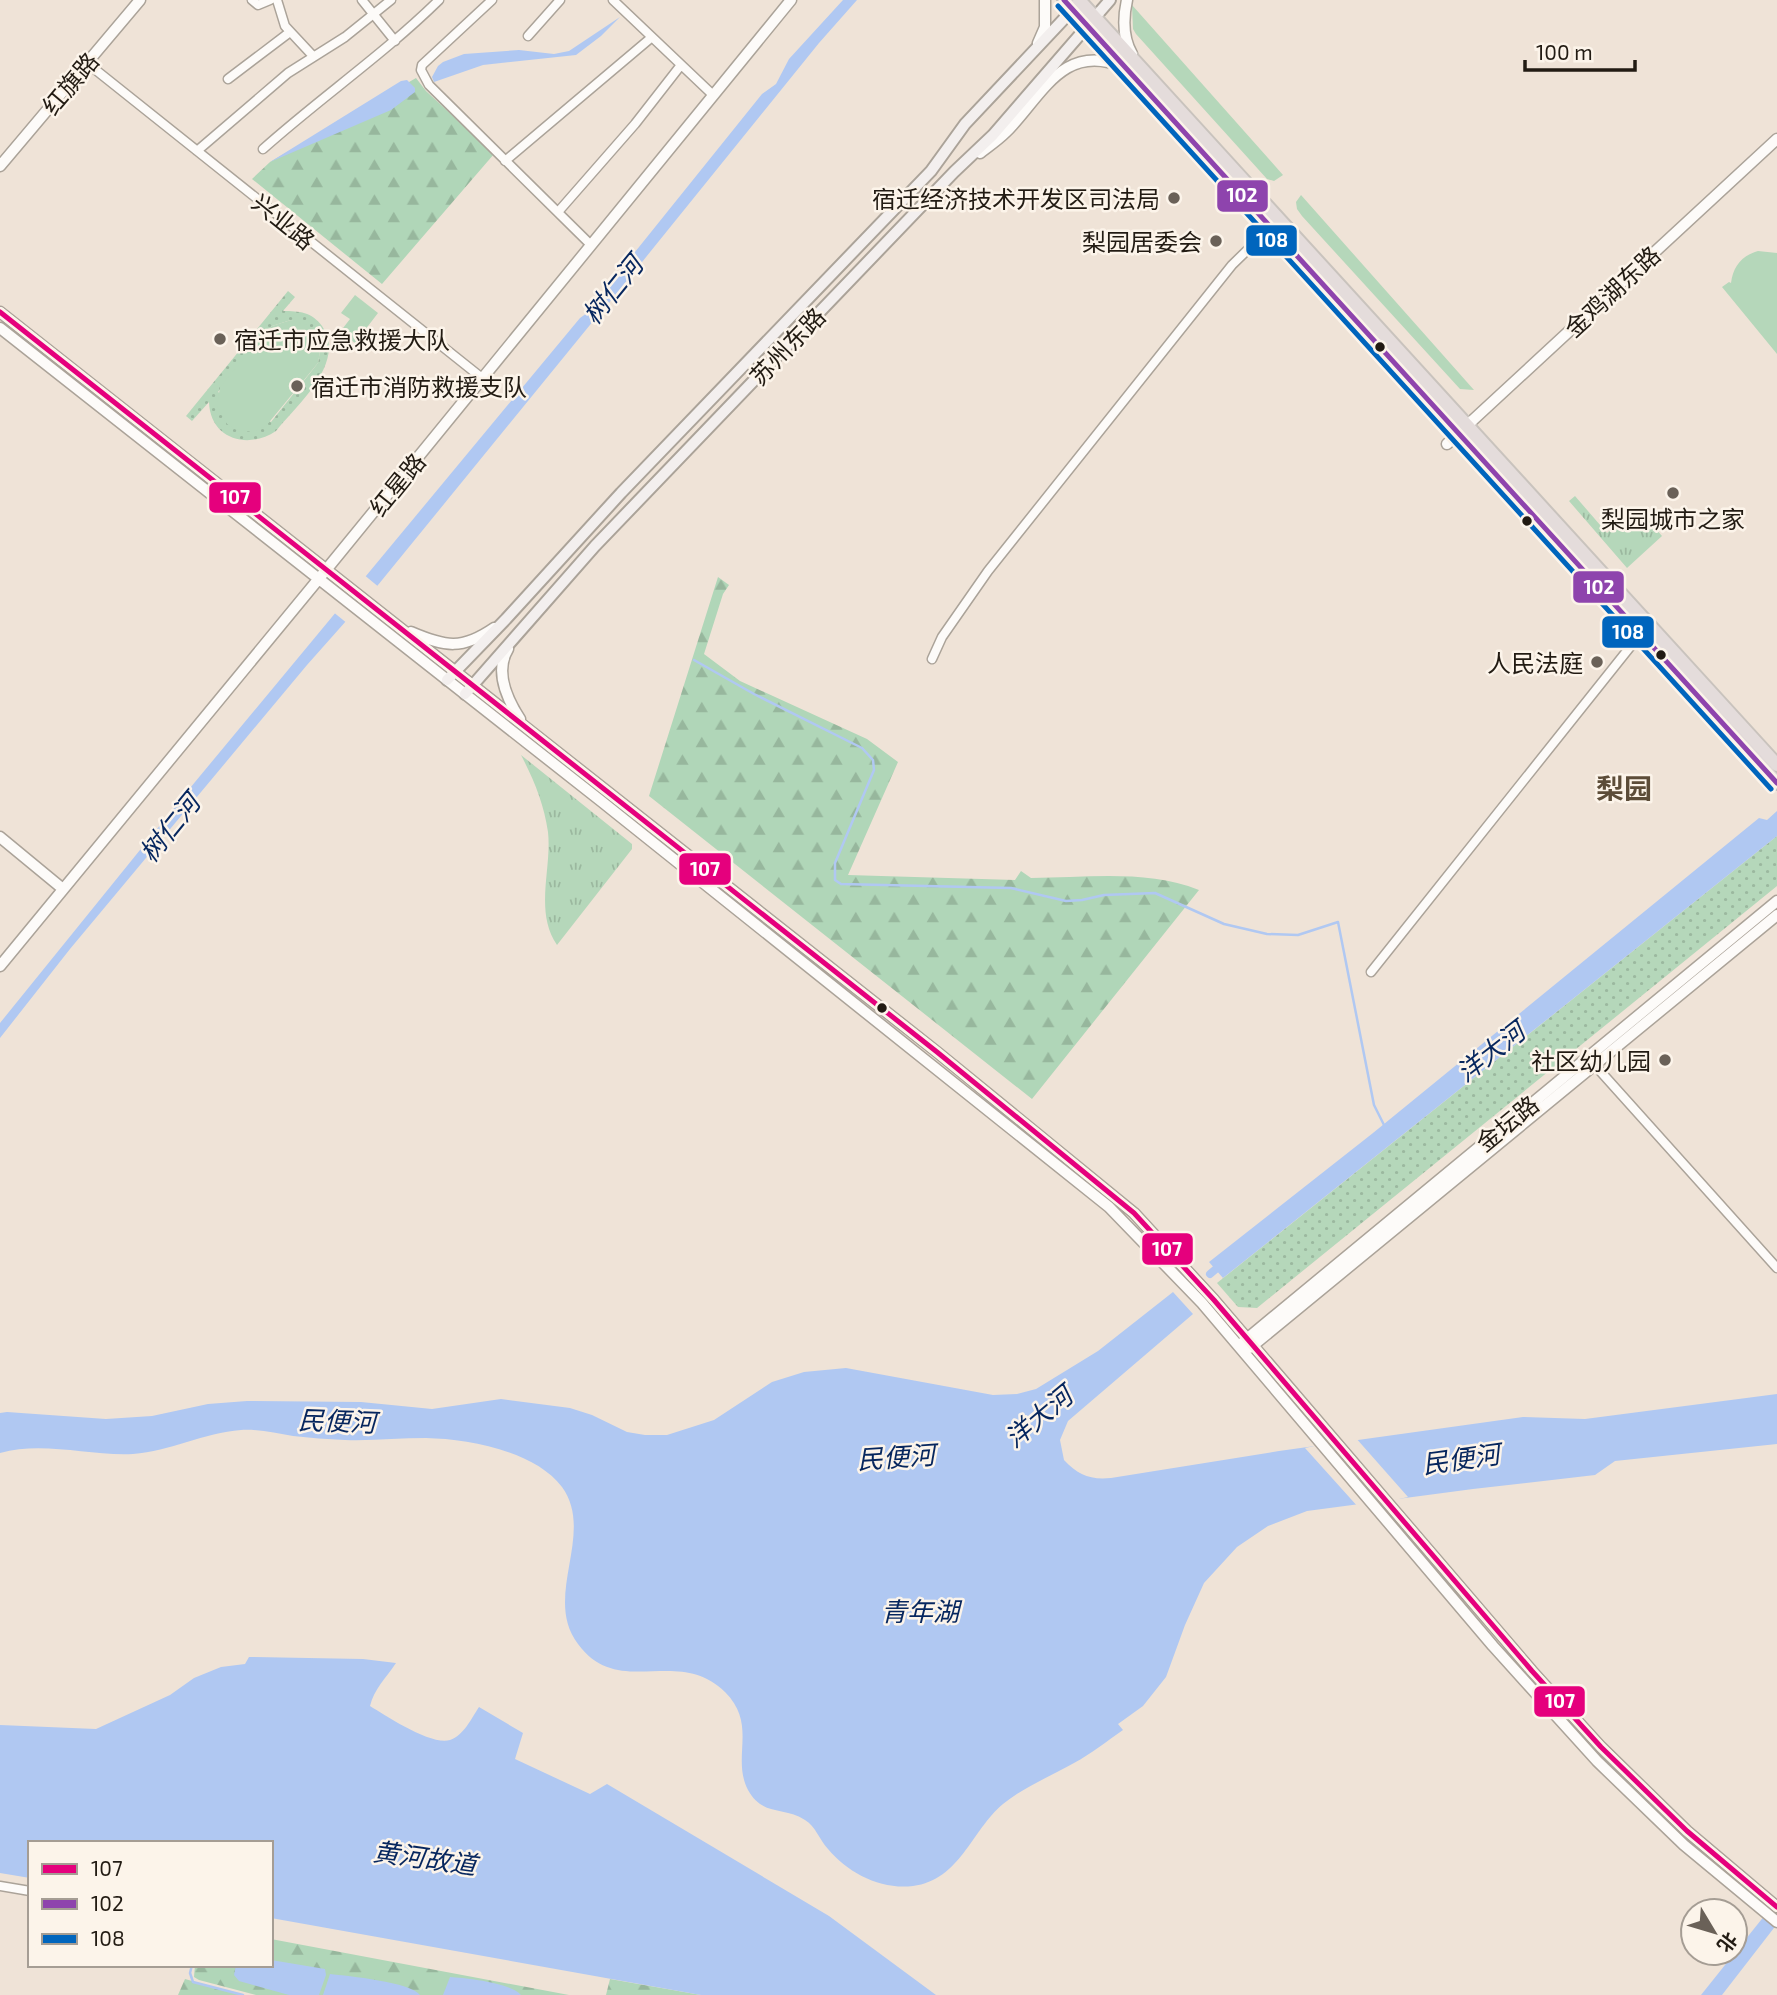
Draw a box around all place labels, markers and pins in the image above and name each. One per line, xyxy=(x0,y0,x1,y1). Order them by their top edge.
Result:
place label: 宿迁经济技术开发区司法局 xyxy=(872,184,1160,213)
marker: 宿迁经济技术开发区司法局 xyxy=(1166,190,1182,206)
place label: 梨园居委会 xyxy=(1082,227,1202,256)
marker: 梨园居委会 xyxy=(1208,233,1224,249)
place label: 宿迁市应急救援大队 xyxy=(234,325,450,354)
marker: 宿迁市应急救援大队 xyxy=(212,331,228,347)
unlabelled marker xyxy=(1373,340,1387,354)
place label: 宿迁市消防救援支队 xyxy=(311,372,527,401)
marker: 宿迁市消防救援支队 xyxy=(289,378,305,394)
marker: 梨园城市之家 xyxy=(1665,485,1681,501)
place label: 梨园城市之家 xyxy=(1601,504,1745,533)
unlabelled marker xyxy=(1520,514,1534,528)
place label: 人民法庭 xyxy=(1487,648,1583,677)
unlabelled marker xyxy=(1654,648,1668,662)
marker: 人民法庭 xyxy=(1589,654,1605,670)
unlabelled marker xyxy=(875,1001,889,1015)
place label: 社区幼儿园 xyxy=(1531,1046,1651,1075)
marker: 社区幼儿园 xyxy=(1657,1052,1673,1068)

